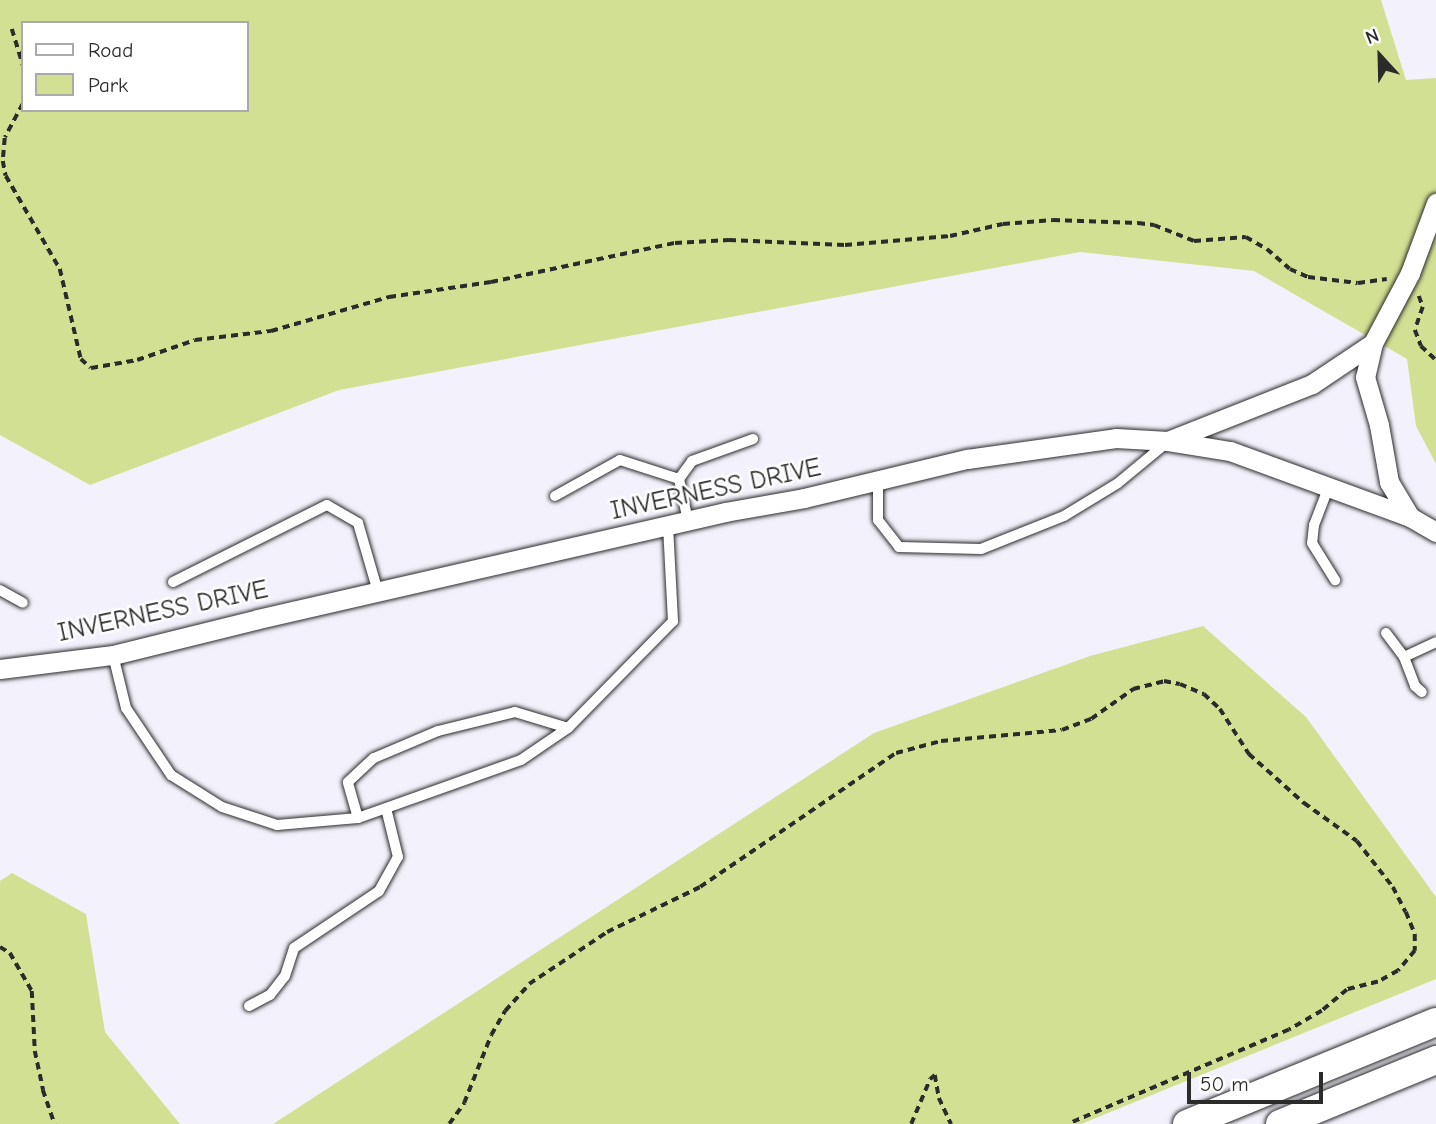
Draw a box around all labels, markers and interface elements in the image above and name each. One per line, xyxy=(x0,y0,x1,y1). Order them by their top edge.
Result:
legend xyxy=(21,21,248,112)
north arrow xyxy=(1345,21,1415,91)
text: N xyxy=(1362,24,1382,49)
text: Road xyxy=(88,38,133,62)
text: Park xyxy=(88,73,128,97)
street label: INVERNESS DRIVE xyxy=(608,452,824,528)
street label: INVERNESS DRIVE xyxy=(55,574,271,650)
scale bar xyxy=(1191,1058,1328,1102)
text: 50 m xyxy=(1200,1072,1249,1096)

